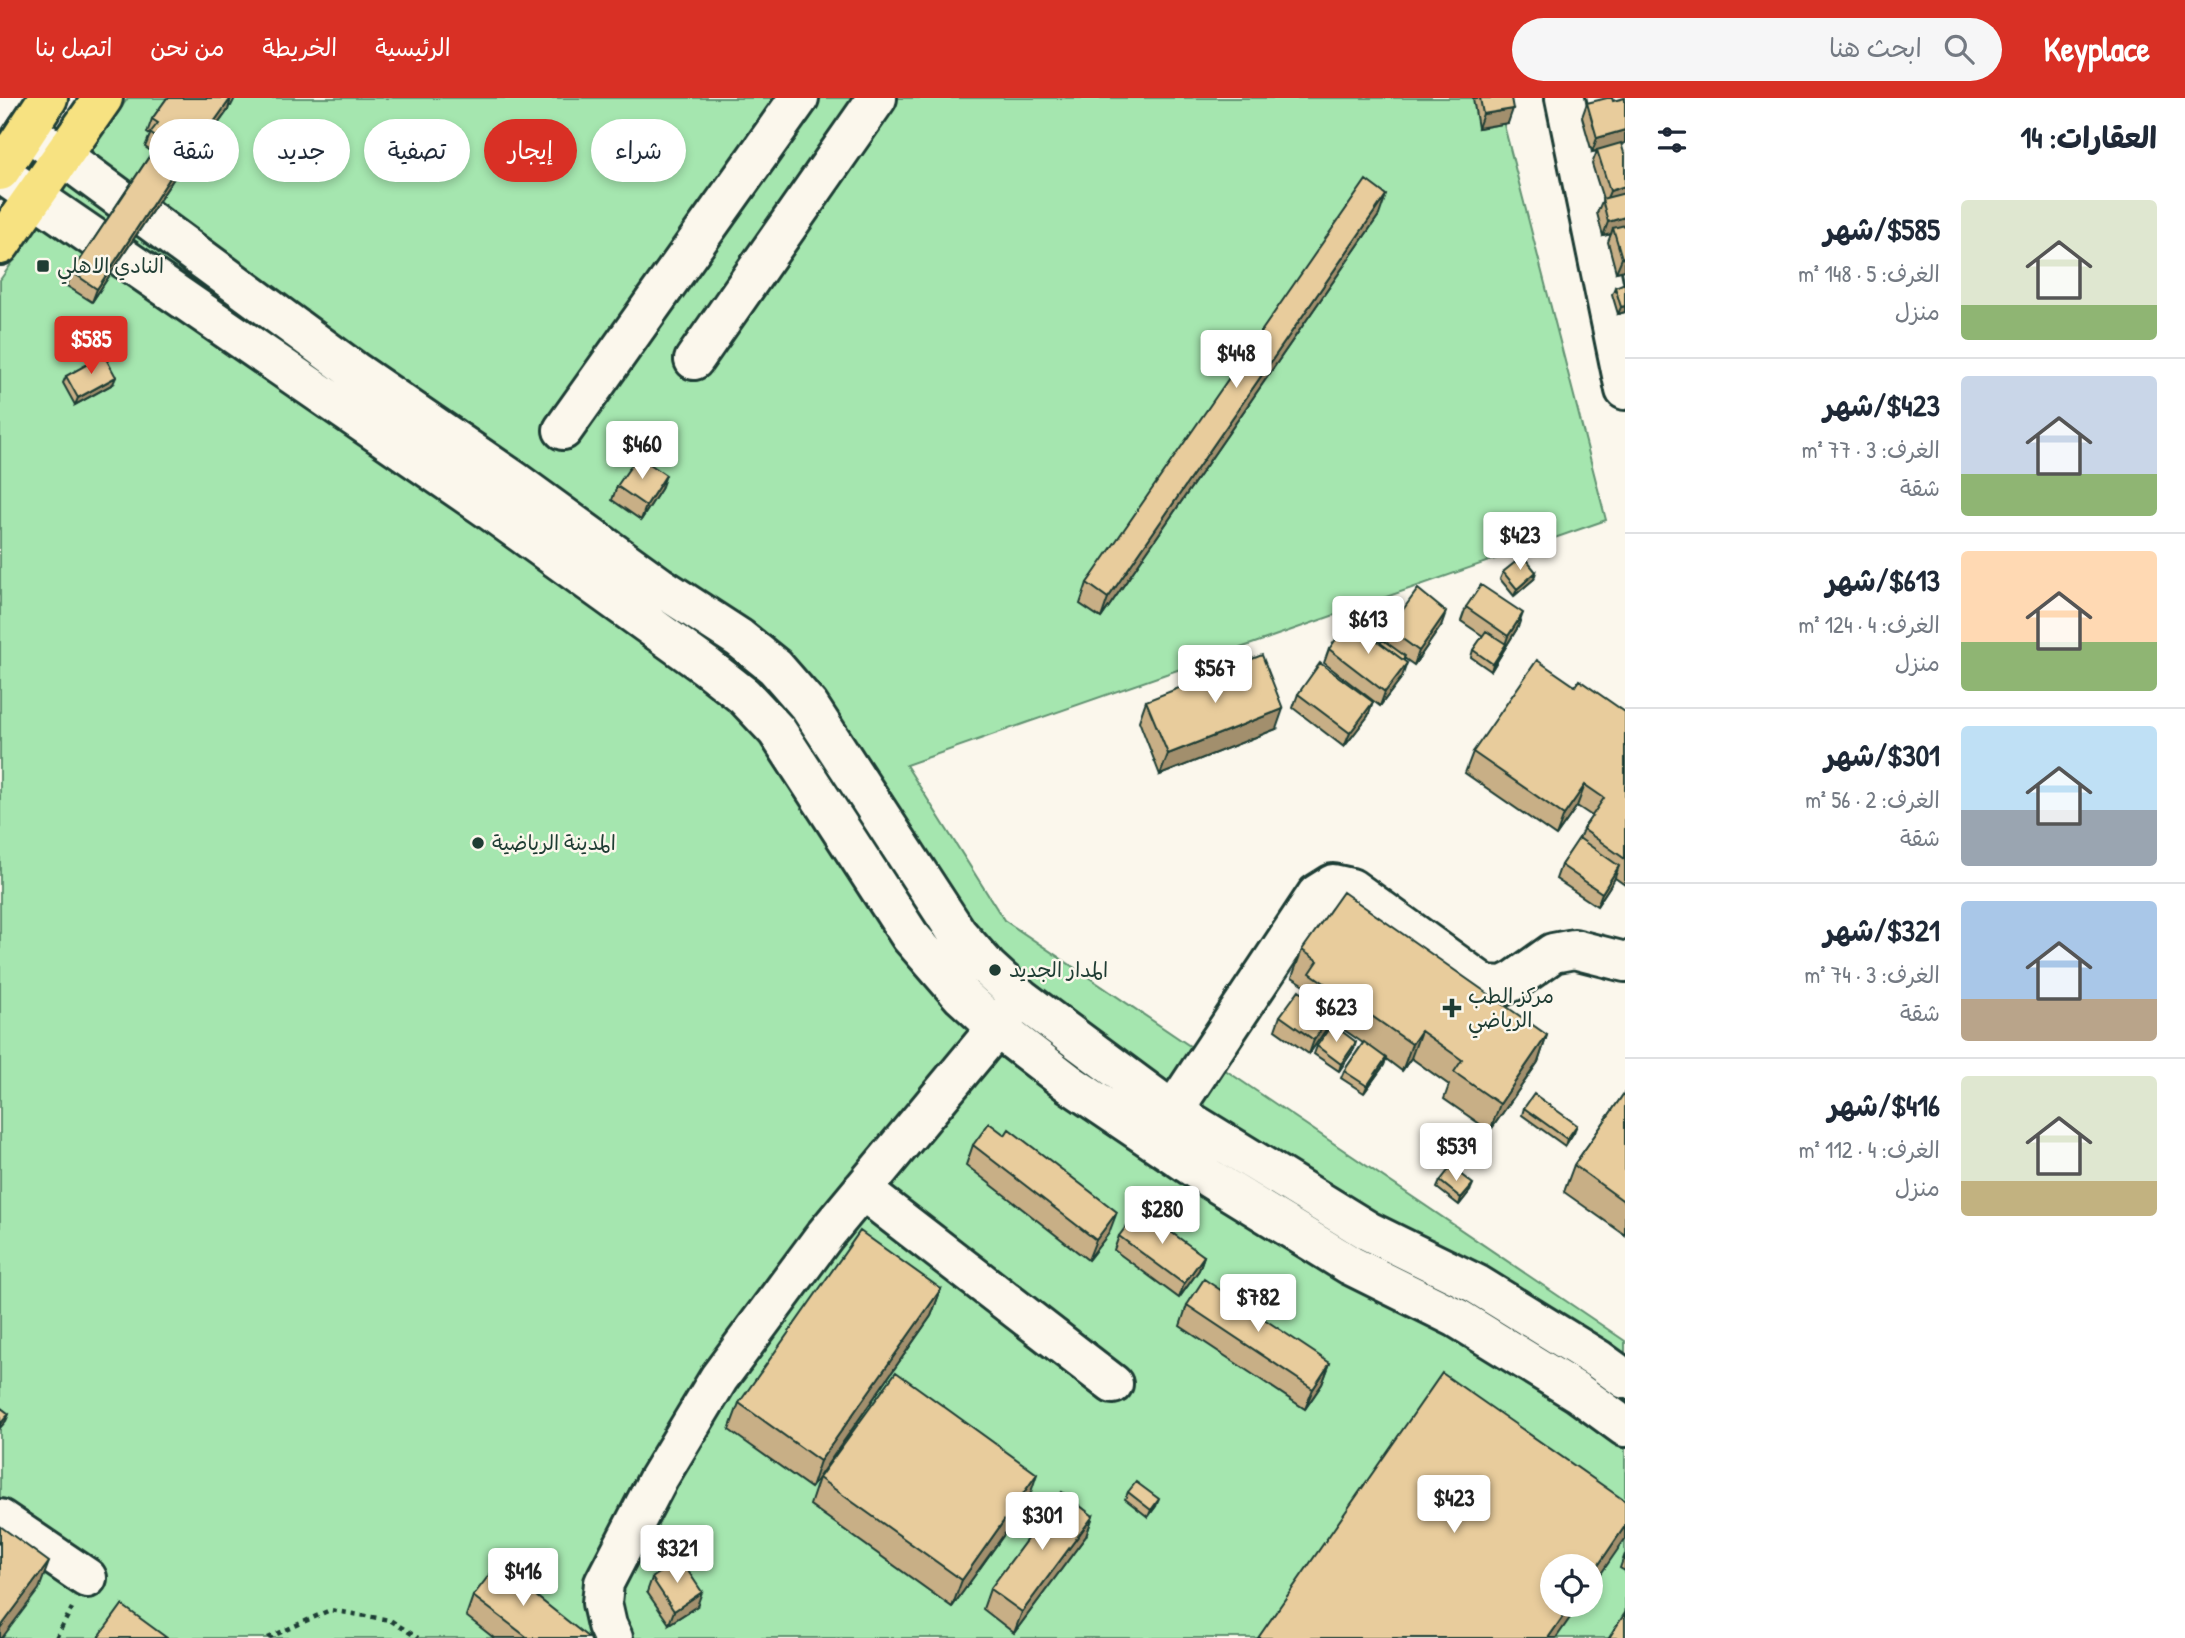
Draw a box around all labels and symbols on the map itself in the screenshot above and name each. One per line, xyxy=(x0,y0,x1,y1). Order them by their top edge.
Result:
place label: النادي الاهلي xyxy=(57,251,164,285)
marker: النادي الاهلي xyxy=(35,258,51,274)
pin: $585 xyxy=(50,316,132,376)
pin: $448 xyxy=(1195,330,1277,390)
pin: $460 xyxy=(601,422,683,481)
pin: $423 xyxy=(1479,512,1561,572)
pin: $613 xyxy=(1327,596,1409,656)
pin: $567 xyxy=(1174,646,1256,705)
place label: المدينة الرياضية xyxy=(492,828,616,857)
marker: المدينة الرياضية xyxy=(470,835,486,851)
place label: المدار الجديد xyxy=(1009,955,1108,984)
marker: المدار الجديد xyxy=(987,962,1003,978)
place label: مركز الطب الرياضي xyxy=(1468,981,1554,1039)
pin: $623 xyxy=(1295,984,1377,1044)
marker: مركز الطب الرياضي xyxy=(1442,998,1462,1018)
pin: $539 xyxy=(1415,1124,1497,1183)
pin: $280 xyxy=(1121,1186,1203,1246)
pin: $782 xyxy=(1217,1274,1299,1334)
pin: $423 xyxy=(1413,1476,1495,1535)
pin: $301 xyxy=(1001,1492,1083,1552)
pin: $321 xyxy=(636,1526,718,1585)
pin: $416 xyxy=(482,1548,564,1608)

